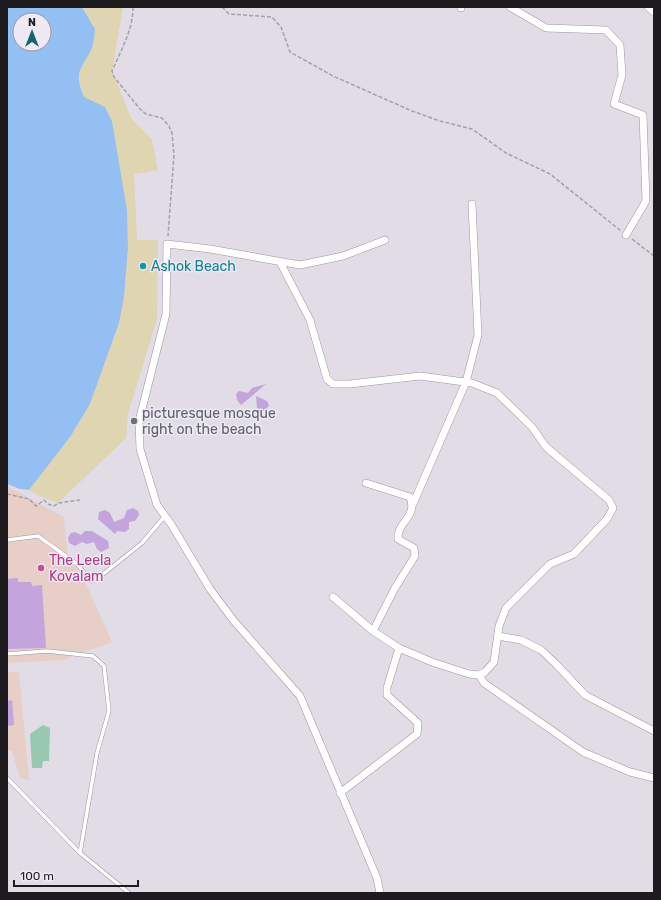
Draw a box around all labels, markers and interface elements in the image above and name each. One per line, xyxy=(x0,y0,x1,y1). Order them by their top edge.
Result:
north arrow xyxy=(12,12,52,52)
text: N xyxy=(28,16,36,29)
place label: Ashok Beach xyxy=(151,258,236,275)
marker: Ashok Beach xyxy=(138,261,148,271)
place label: picturesque mosque right on the beach xyxy=(142,405,276,438)
marker: picturesque mosque right on the beach xyxy=(129,416,139,426)
place label: The Leela Kovalam xyxy=(49,552,111,585)
marker: The Leela Kovalam xyxy=(36,563,46,573)
scale bar xyxy=(14,862,138,888)
text: 100 m xyxy=(20,869,54,883)

